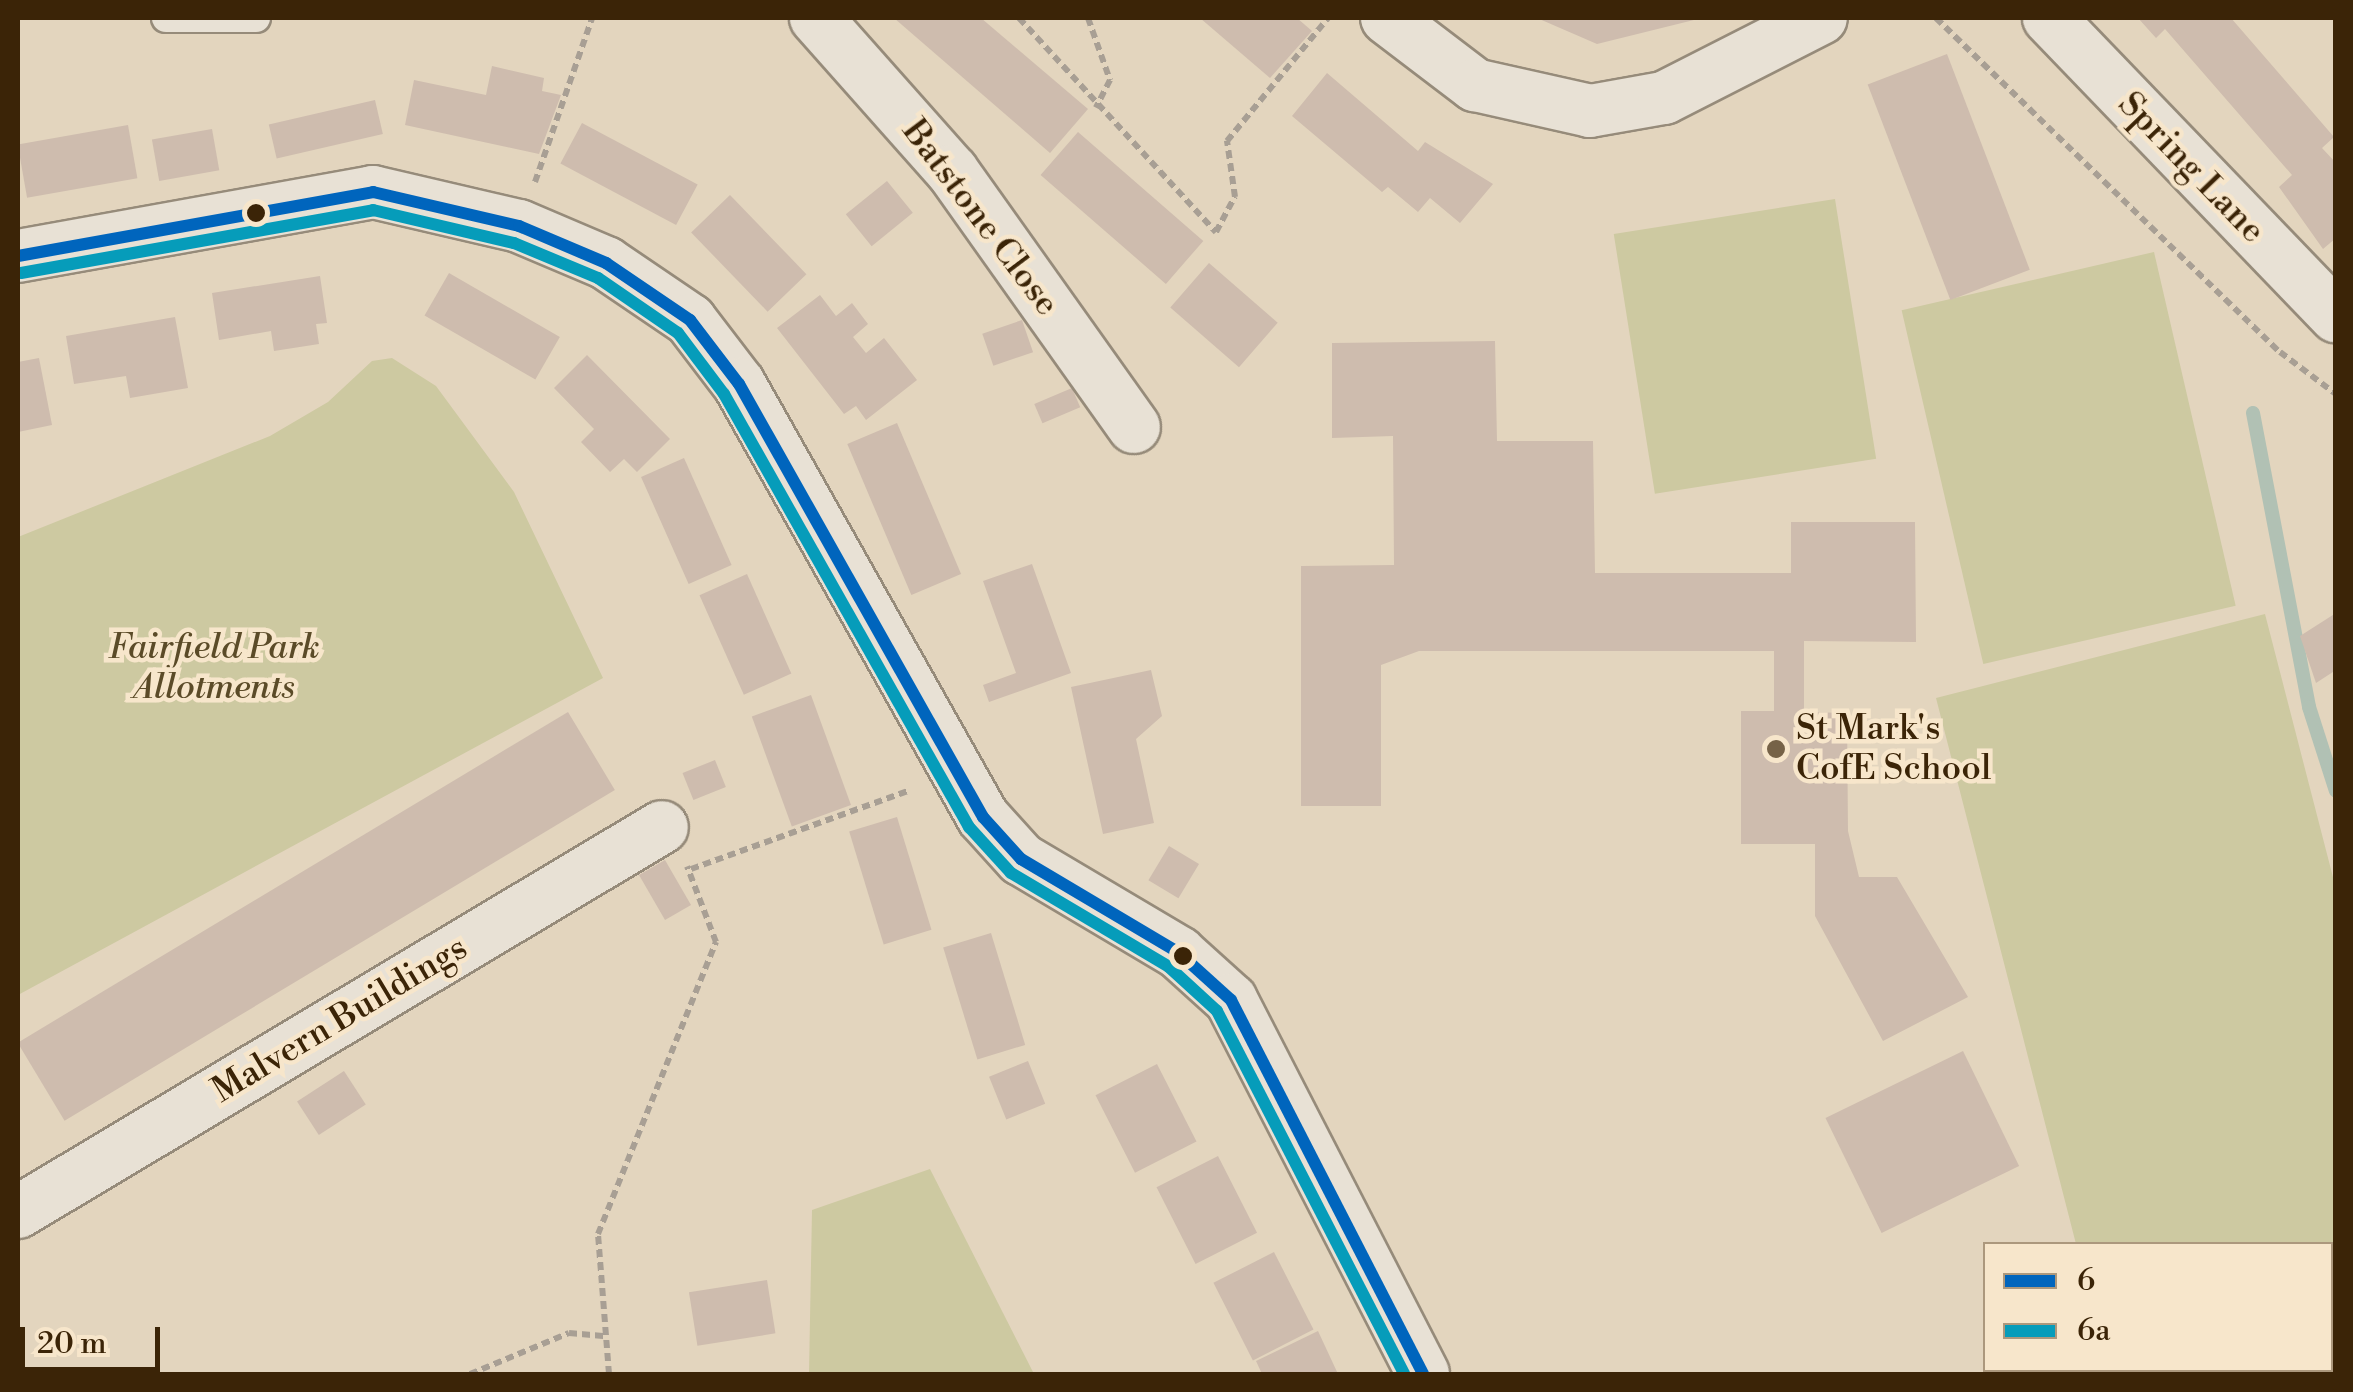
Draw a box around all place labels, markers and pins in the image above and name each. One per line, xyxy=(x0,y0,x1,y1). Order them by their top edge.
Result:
unlabelled marker xyxy=(246,203,266,223)
place label: St Mark's CofE School xyxy=(1796,708,1991,790)
marker: St Mark's CofE School xyxy=(1765,738,1787,760)
unlabelled marker xyxy=(1173,946,1193,966)

